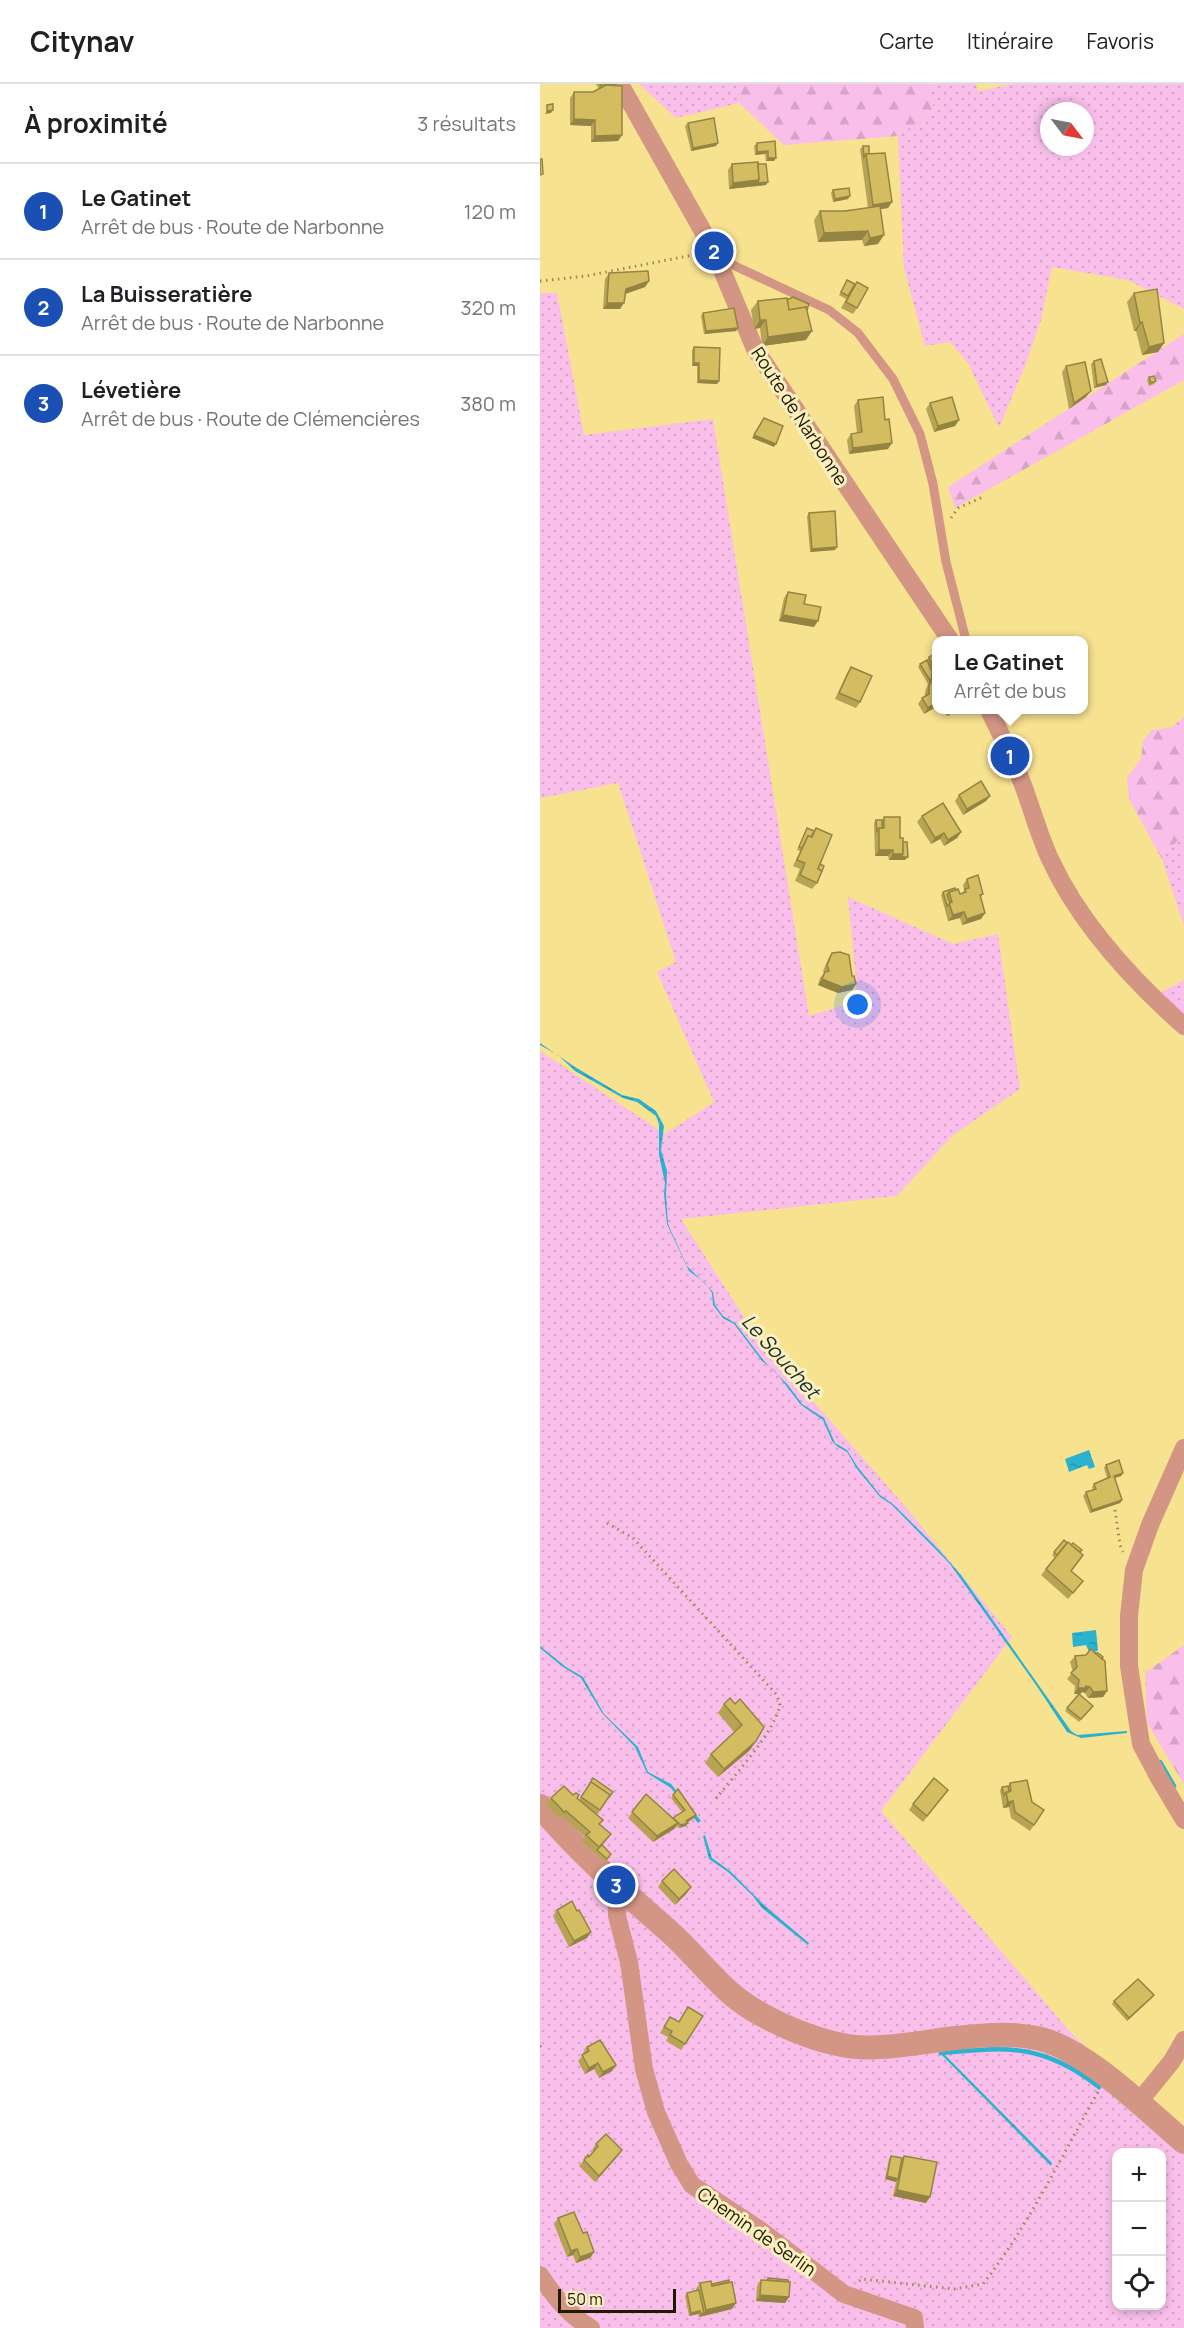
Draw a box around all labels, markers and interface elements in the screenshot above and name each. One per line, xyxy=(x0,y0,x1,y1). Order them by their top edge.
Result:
text: Citynav xyxy=(30,22,134,60)
text: Carte xyxy=(880,27,934,55)
text: Itinéraire xyxy=(967,27,1053,55)
text: Favoris xyxy=(1086,27,1154,55)
north arrow xyxy=(1040,102,1094,156)
text: À proximité xyxy=(24,105,168,141)
text: 3 résultats xyxy=(417,110,516,137)
text: Le Gatinet xyxy=(81,183,191,213)
text: 1 xyxy=(39,198,48,225)
text: 120 m xyxy=(464,198,516,225)
text: Arrêt de bus · Route de Narbonne xyxy=(81,213,384,240)
pin: 2 xyxy=(694,228,734,274)
text: La Buisseratière xyxy=(81,279,253,309)
text: 2 xyxy=(38,294,49,321)
text: 320 m xyxy=(460,294,516,321)
text: Arrêt de bus · Route de Narbonne xyxy=(81,309,384,336)
street label: Route de Narbonne xyxy=(746,342,854,490)
text: Lévetière xyxy=(81,375,181,405)
text: 3 xyxy=(38,390,49,417)
text: 380 m xyxy=(460,390,516,417)
text: Arrêt de bus · Route de Clémencières xyxy=(81,405,420,432)
popup xyxy=(932,636,1088,714)
text: Le Gatinet xyxy=(954,647,1064,677)
text: Arrêt de bus xyxy=(954,677,1066,704)
pin: 1 xyxy=(990,734,1030,778)
your location xyxy=(843,990,872,1019)
water label: Le Souchet xyxy=(736,1308,827,1405)
pin: 3 xyxy=(596,1862,636,1908)
map controls xyxy=(1112,2148,1166,2310)
button: + xyxy=(1112,2148,1166,2202)
street label: Chemin de Serlin xyxy=(693,2181,821,2281)
button: − xyxy=(1112,2202,1166,2256)
button: locate xyxy=(1112,2256,1166,2310)
scale bar xyxy=(558,2286,676,2314)
text: 50 m xyxy=(567,2288,603,2310)

